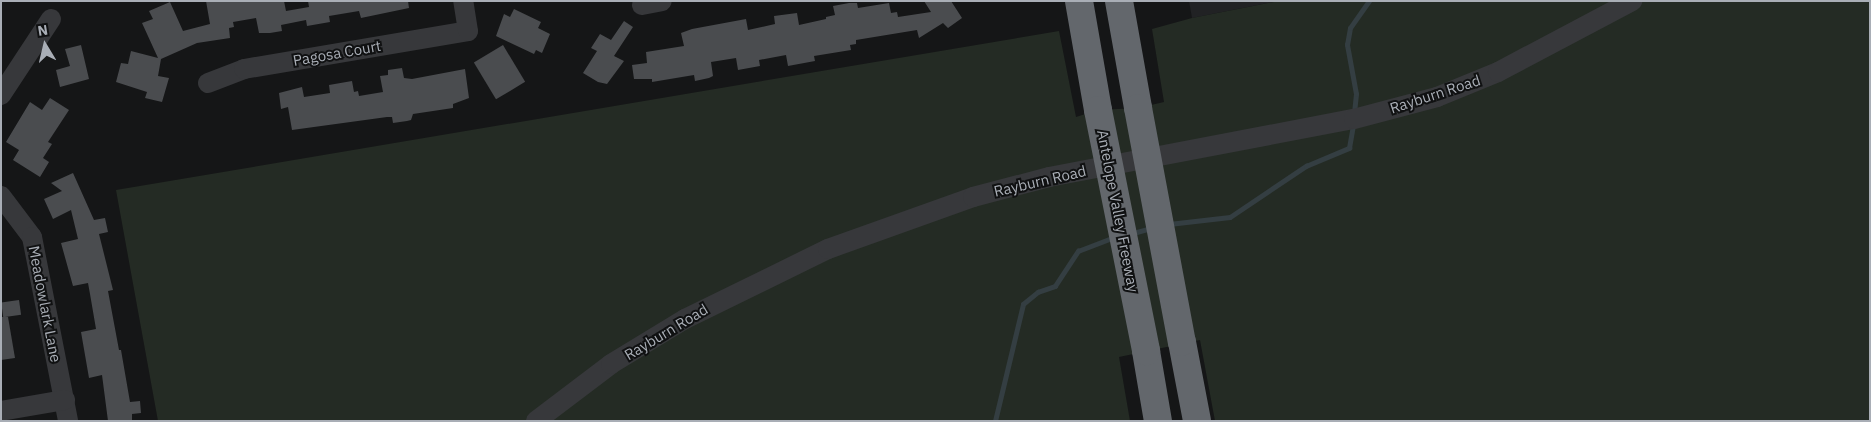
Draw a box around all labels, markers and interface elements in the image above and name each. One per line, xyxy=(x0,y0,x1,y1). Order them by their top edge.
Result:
north arrow xyxy=(20,20,70,70)
text: N xyxy=(36,21,49,40)
street label: Pagosa Court xyxy=(292,36,382,70)
street label: Rayburn Road xyxy=(1387,71,1483,117)
street label: Antelope Valley Freeway xyxy=(1093,128,1143,294)
street label: Rayburn Road xyxy=(992,162,1088,200)
street label: Meadowlark Lane xyxy=(25,244,65,364)
street label: Rayburn Road xyxy=(621,300,711,364)

